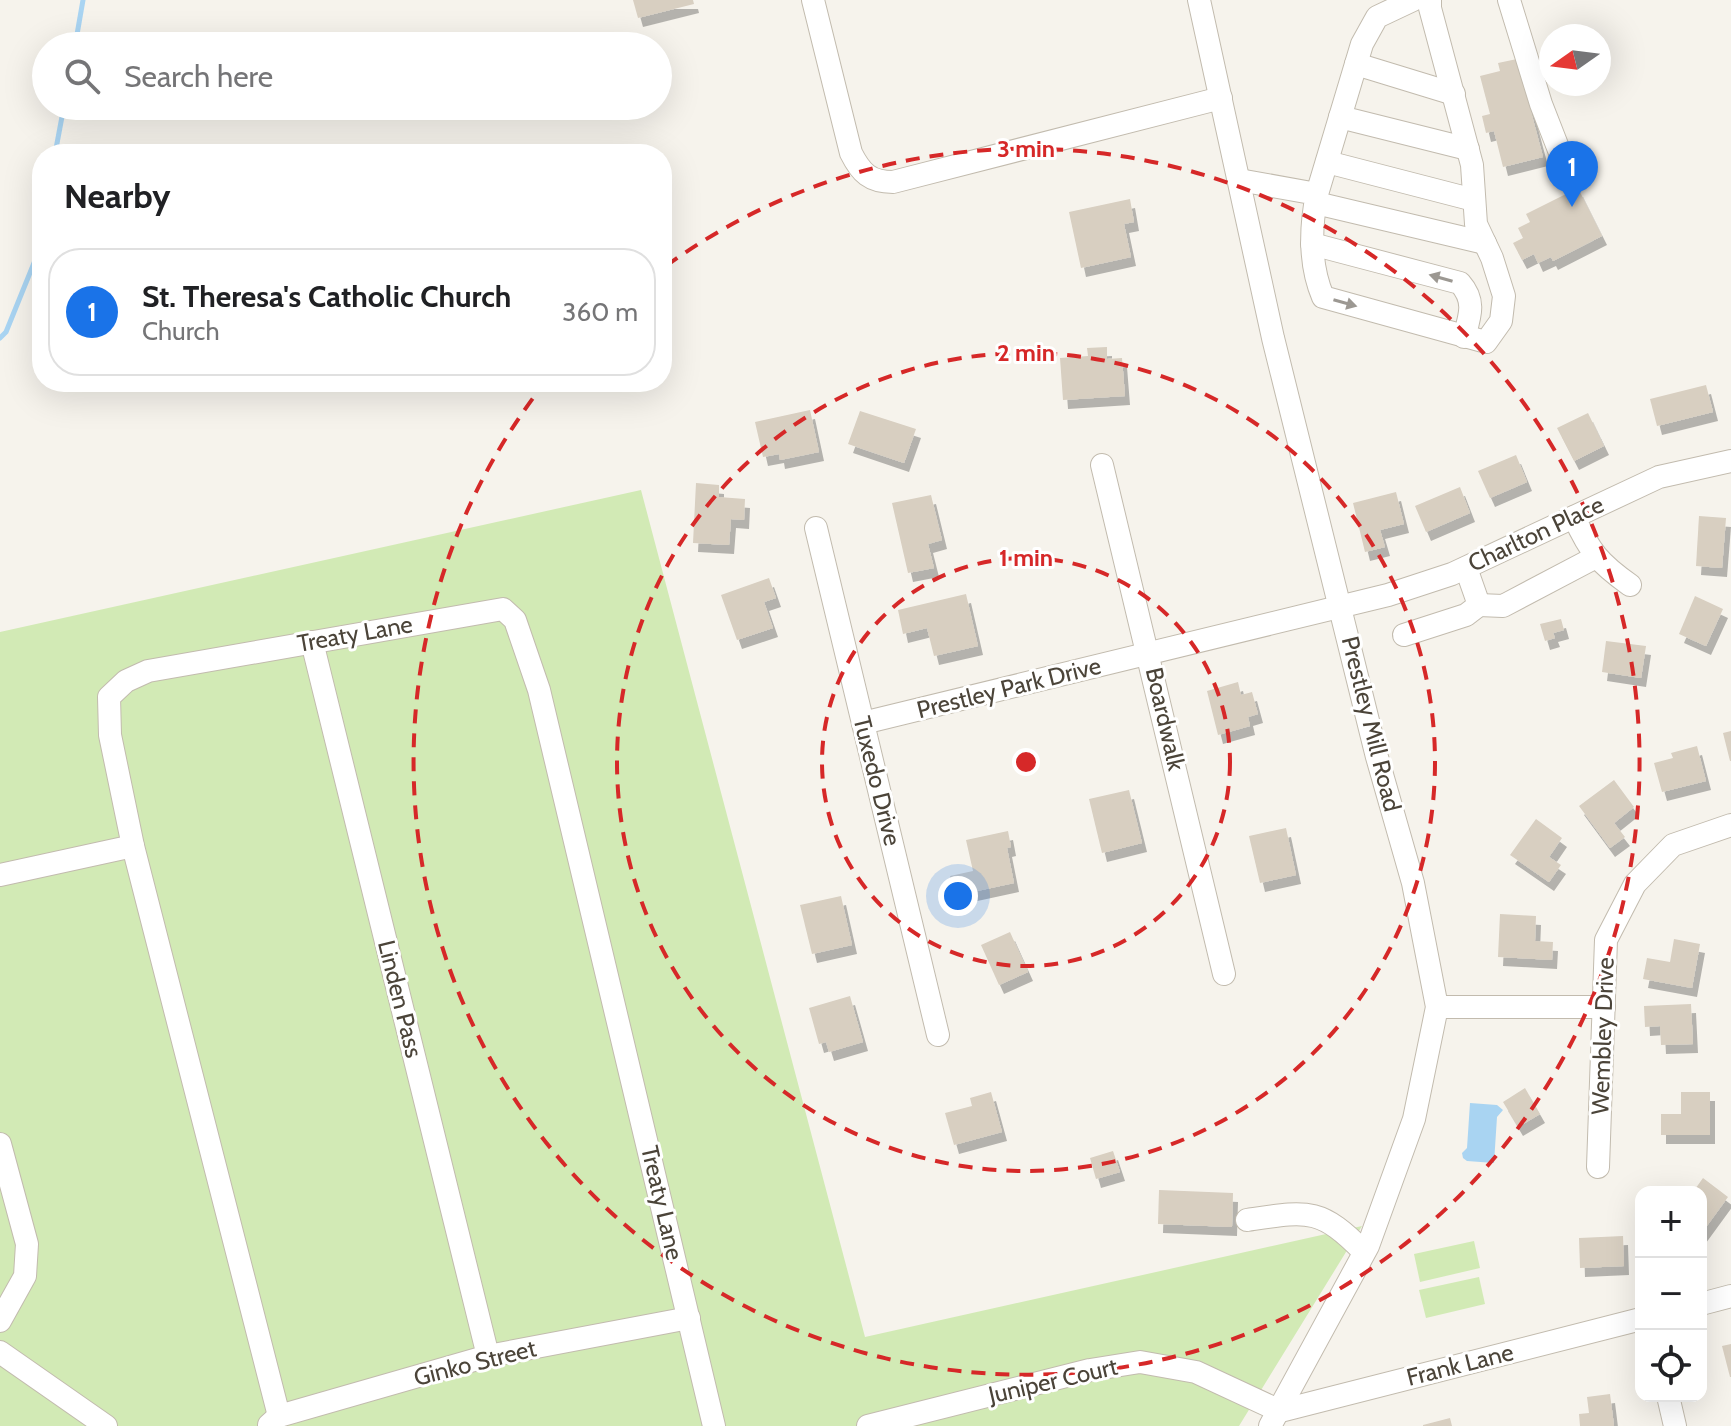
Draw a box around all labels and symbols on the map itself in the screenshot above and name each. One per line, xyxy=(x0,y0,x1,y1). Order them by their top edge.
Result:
north arrow xyxy=(1539,24,1611,96)
text: 3 min xyxy=(997,134,1055,163)
pin: 1 xyxy=(1546,141,1598,207)
one-way arrow xyxy=(1429,271,1453,284)
one-way arrow xyxy=(1334,297,1358,310)
text: 2 min xyxy=(997,338,1055,367)
street label: Charlton Place xyxy=(1463,489,1608,578)
text: 1 min xyxy=(999,543,1053,572)
street label: Treaty Lane xyxy=(295,609,415,658)
street label: Prestley Mill Road xyxy=(1336,633,1407,814)
street label: Prestley Park Drive xyxy=(914,651,1104,724)
street label: Boardwalk xyxy=(1140,665,1191,773)
street label: Tuxedo Drive xyxy=(847,713,908,849)
centre of rings xyxy=(1012,748,1040,776)
your location xyxy=(938,876,978,916)
street label: Linden Pass xyxy=(372,937,429,1061)
street label: Wembley Drive xyxy=(1585,957,1620,1115)
street label: Treaty Lane xyxy=(635,1143,690,1263)
street label: Ginko Street xyxy=(411,1333,539,1392)
street label: Frank Lane xyxy=(1403,1337,1516,1392)
street label: Juniper Court xyxy=(985,1352,1120,1410)

